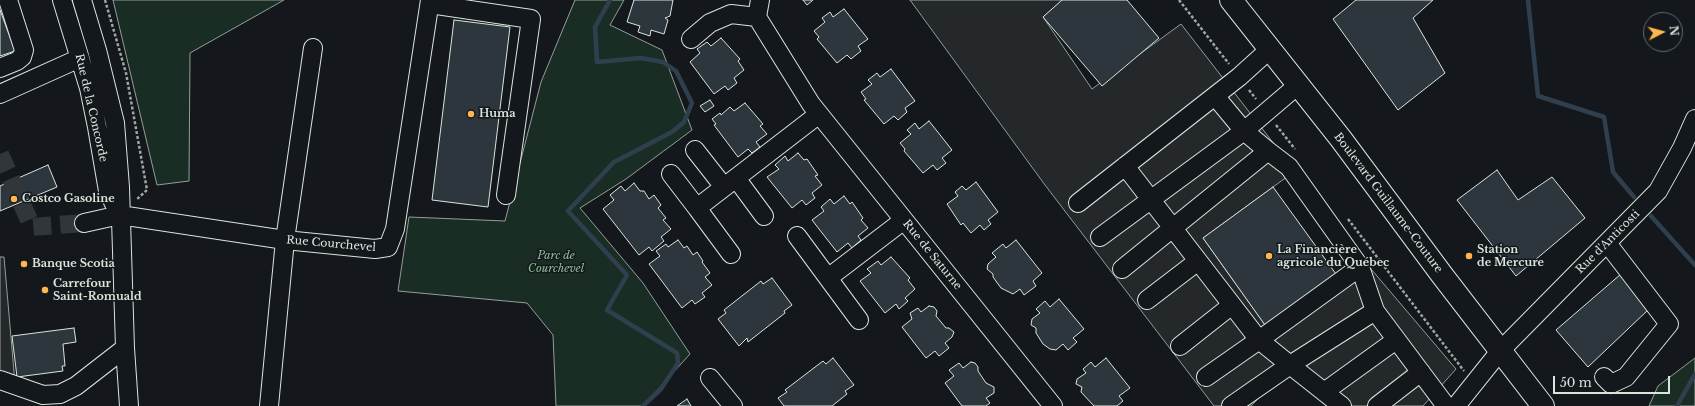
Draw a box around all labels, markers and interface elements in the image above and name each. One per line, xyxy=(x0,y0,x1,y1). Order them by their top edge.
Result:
north arrow xyxy=(1643,12,1683,52)
text: N xyxy=(1666,25,1681,37)
street label: Rue de la Concorde xyxy=(72,53,110,163)
place label: Huma xyxy=(479,107,515,121)
marker: Huma xyxy=(466,109,476,119)
street label: Boulevard Guillaume-Couture xyxy=(1331,130,1445,276)
place label: Costco Gasoline xyxy=(22,192,115,206)
marker: Costco Gasoline xyxy=(9,194,19,204)
street label: Rue d'Anticosti xyxy=(1573,207,1643,277)
street label: Rue de Saturne xyxy=(900,217,964,293)
street label: Rue Courchevel xyxy=(286,234,376,254)
place label: La Financière agricole du Québec xyxy=(1277,243,1389,269)
place label: Station de Mercure xyxy=(1477,243,1544,269)
park label: Parc de Courchevel xyxy=(528,249,584,275)
marker: La Financière agricole du Québec xyxy=(1264,251,1274,261)
marker: Station de Mercure xyxy=(1464,251,1474,261)
place label: Banque Scotia xyxy=(32,257,115,271)
marker: Banque Scotia xyxy=(19,259,29,269)
place label: Carrefour Saint-Romuald xyxy=(53,277,142,303)
marker: Carrefour Saint-Romuald xyxy=(40,285,50,295)
scale bar xyxy=(1555,368,1672,394)
text: 50 m xyxy=(1560,375,1592,390)

